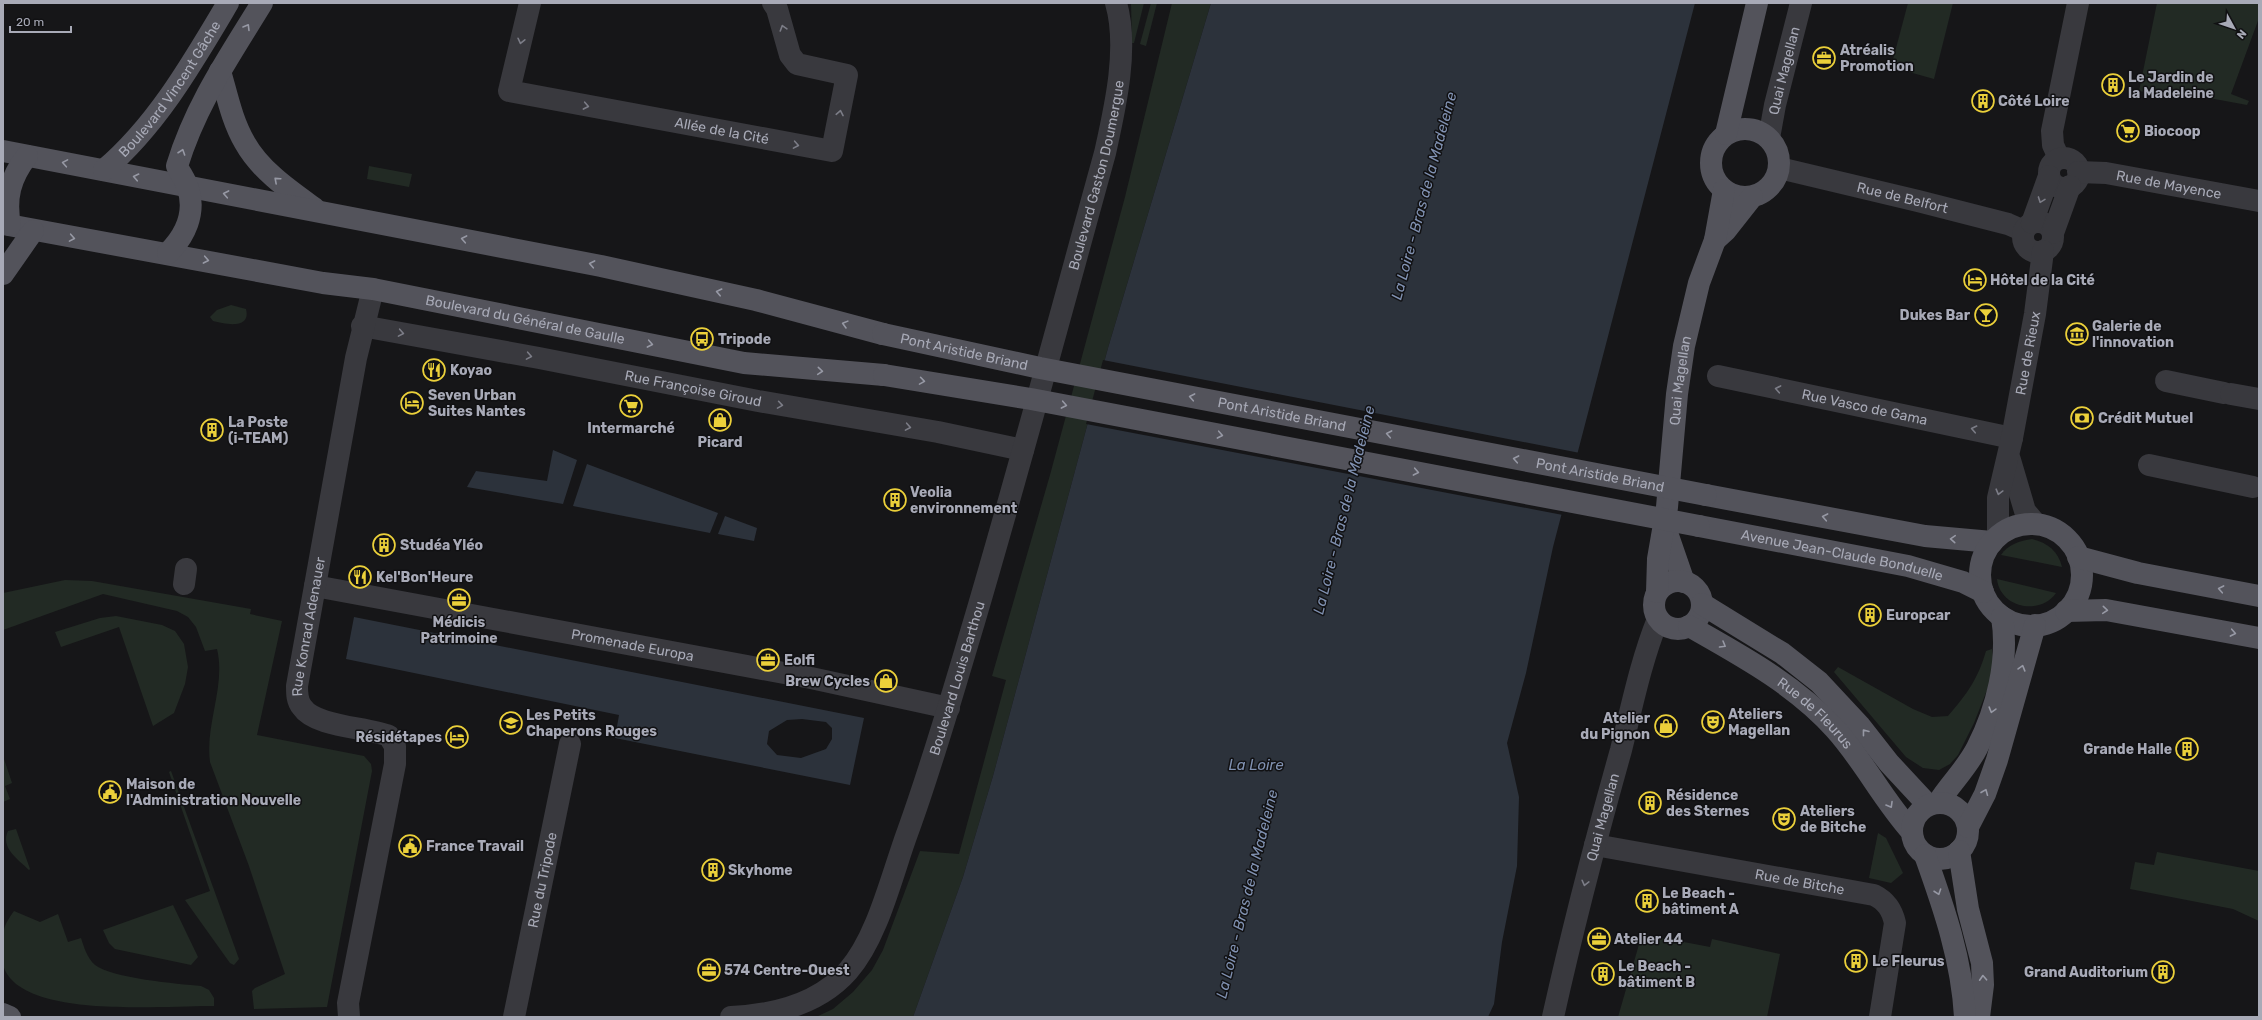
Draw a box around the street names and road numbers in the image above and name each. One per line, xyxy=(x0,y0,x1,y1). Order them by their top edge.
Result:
street label: Boulevard Vincent Gâche xyxy=(115,18,225,161)
street label: Quai Magellan xyxy=(1765,25,1804,116)
street label: Boulevard Gaston Doumergue xyxy=(1065,79,1128,272)
street label: Allée de la Cité xyxy=(673,114,770,148)
street label: Rue de Mayence xyxy=(2115,167,2223,203)
street label: Rue de Belfort xyxy=(1855,179,1950,217)
street label: Boulevard du Général de Gaulle xyxy=(424,292,626,348)
street label: Rue de Rieux xyxy=(2012,309,2044,396)
street label: Pont Aristide Briand xyxy=(899,330,1029,374)
street label: Quai Magellan xyxy=(1666,334,1695,426)
street label: Rue Françoise Giroud xyxy=(623,367,763,410)
street label: Rue Vasco de Gama xyxy=(1800,386,1929,429)
street label: Pont Aristide Briand xyxy=(1216,394,1347,435)
street label: Pont Aristide Briand xyxy=(1535,455,1666,496)
street label: Avenue Jean-Claude Bonduelle xyxy=(1740,526,1945,585)
street label: Rue Konrad Adenauer xyxy=(289,555,329,697)
street label: Boulevard Louis Barthou xyxy=(926,599,989,757)
street label: Promenade Europa xyxy=(570,626,695,665)
street label: Rue de Fleurus xyxy=(1774,674,1856,752)
street label: Quai Magellan xyxy=(1583,771,1623,863)
street label: Rue du Tripode xyxy=(525,831,561,929)
street label: Rue de Bitche xyxy=(1753,866,1846,899)

